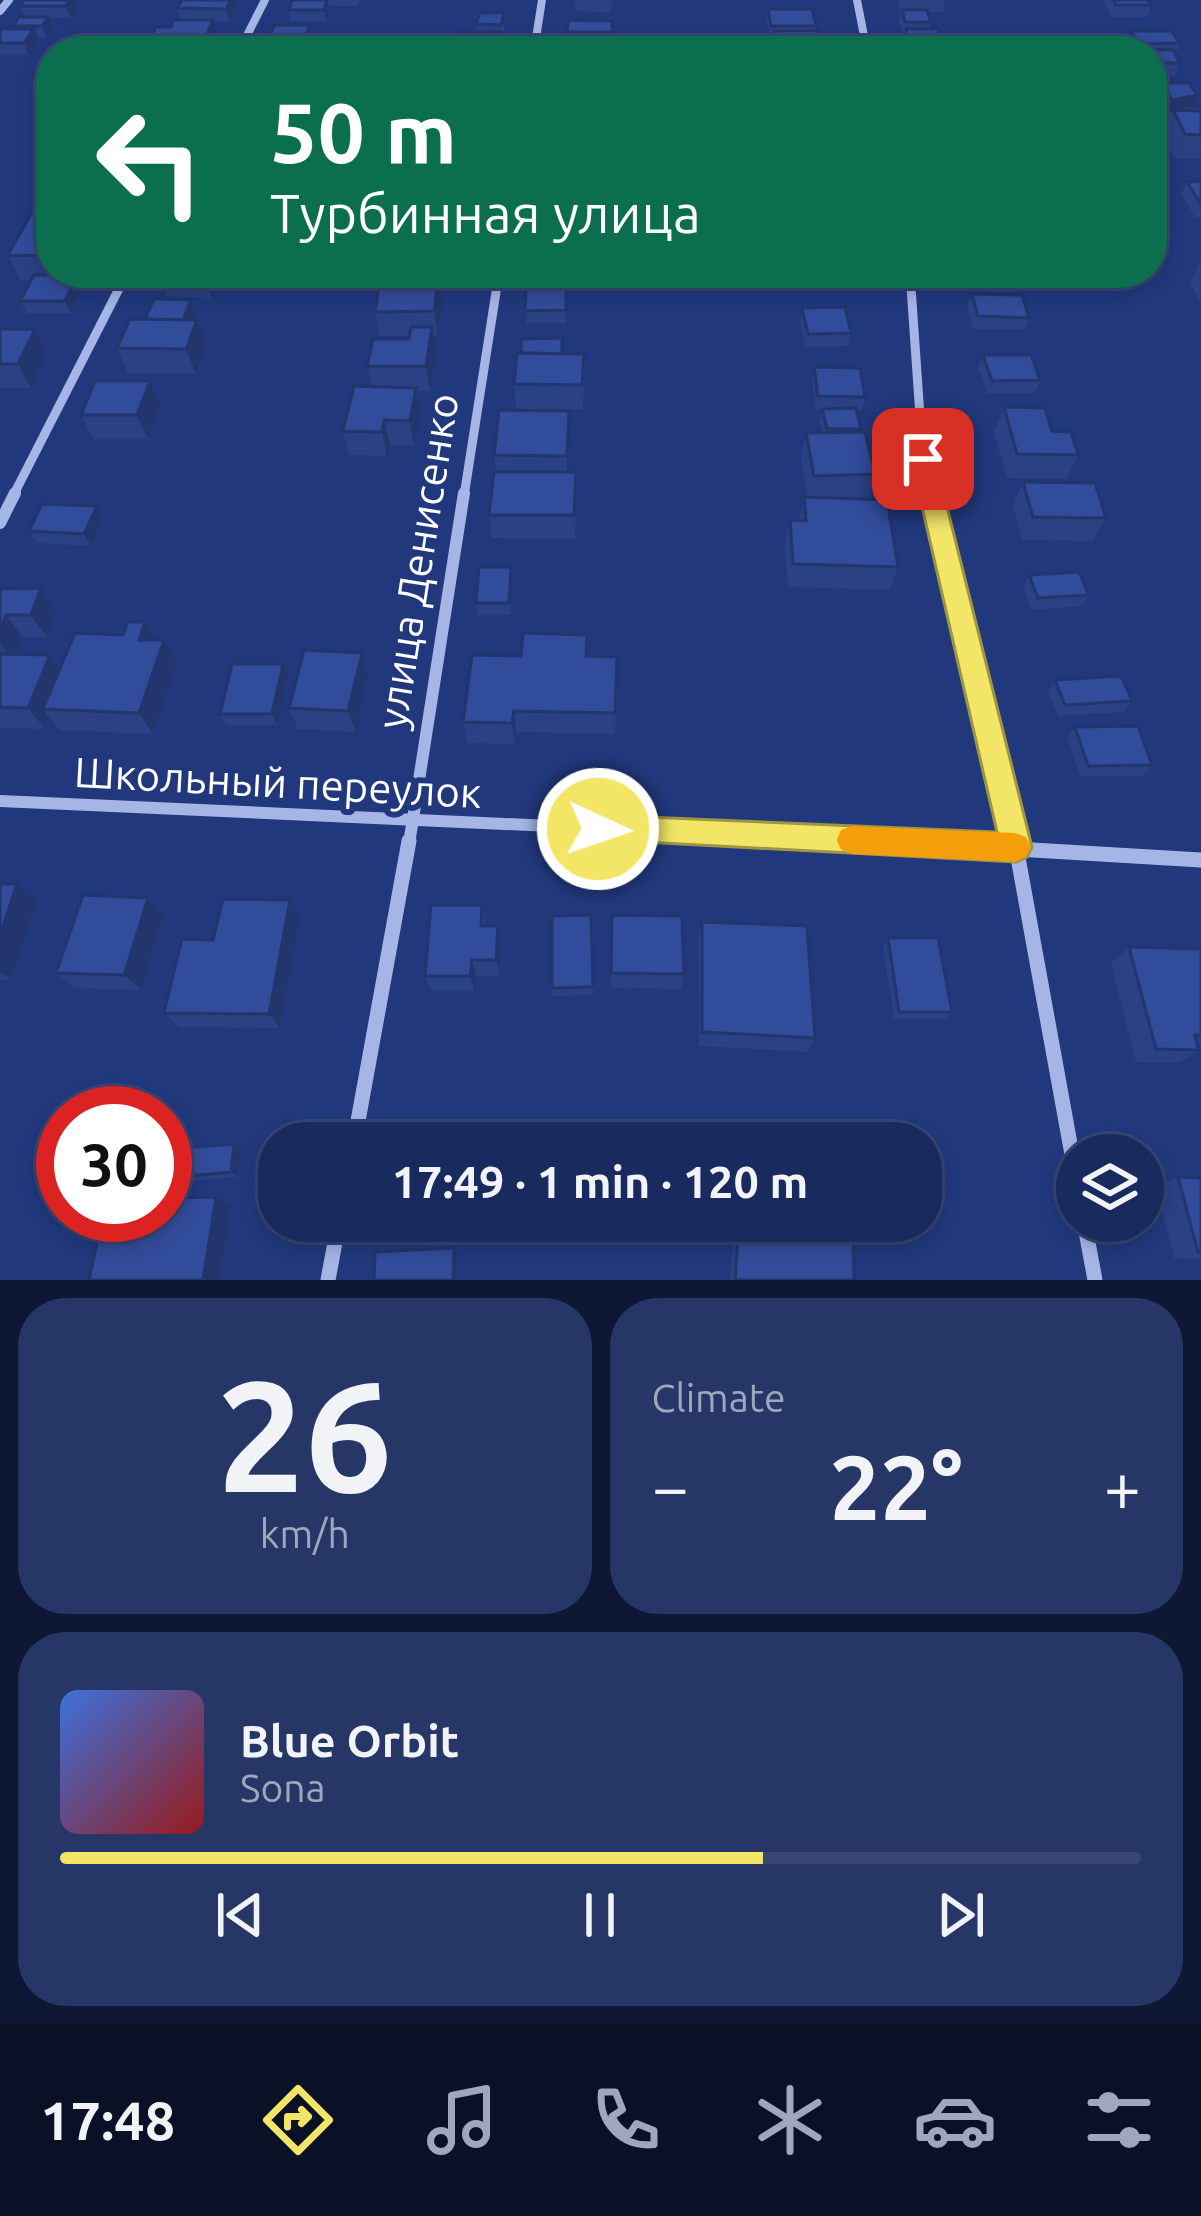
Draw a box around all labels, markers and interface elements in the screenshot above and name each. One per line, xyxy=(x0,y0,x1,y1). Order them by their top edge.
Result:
icon: left xyxy=(72,84,228,240)
text: 50 m xyxy=(270,85,457,179)
text: Турбинная улица xyxy=(270,183,701,243)
street label: улица Денисенко xyxy=(367,390,467,732)
pin xyxy=(872,408,974,510)
icon: arrive xyxy=(890,426,956,492)
street label: Школьный переулок xyxy=(73,748,483,816)
position arrow xyxy=(535,766,661,892)
speed limit sign: 30 xyxy=(36,1086,192,1242)
map controls xyxy=(1056,1134,1164,1242)
button: layers xyxy=(1056,1134,1164,1242)
text: 17:49 · 1 min · 120 m xyxy=(392,1156,808,1207)
text: 26 xyxy=(217,1347,393,1521)
text: Climate xyxy=(652,1376,786,1419)
text: 22° xyxy=(830,1436,963,1537)
text: − xyxy=(652,1449,689,1523)
text: + xyxy=(1104,1449,1141,1523)
text: km/h xyxy=(260,1512,350,1555)
text: Blue Orbit xyxy=(240,1715,459,1766)
text: Sona xyxy=(240,1766,326,1809)
icon: previous xyxy=(207,1882,273,1948)
icon: pause xyxy=(567,1882,633,1948)
icon: next xyxy=(928,1882,994,1948)
icon: directions xyxy=(256,2078,340,2162)
icon: music xyxy=(420,2078,504,2162)
icon: phone xyxy=(584,2078,668,2162)
icon: climate xyxy=(748,2078,832,2162)
icon: car xyxy=(913,2078,997,2162)
icon: filters xyxy=(1077,2078,1161,2162)
text: 17:48 xyxy=(40,2090,175,2150)

